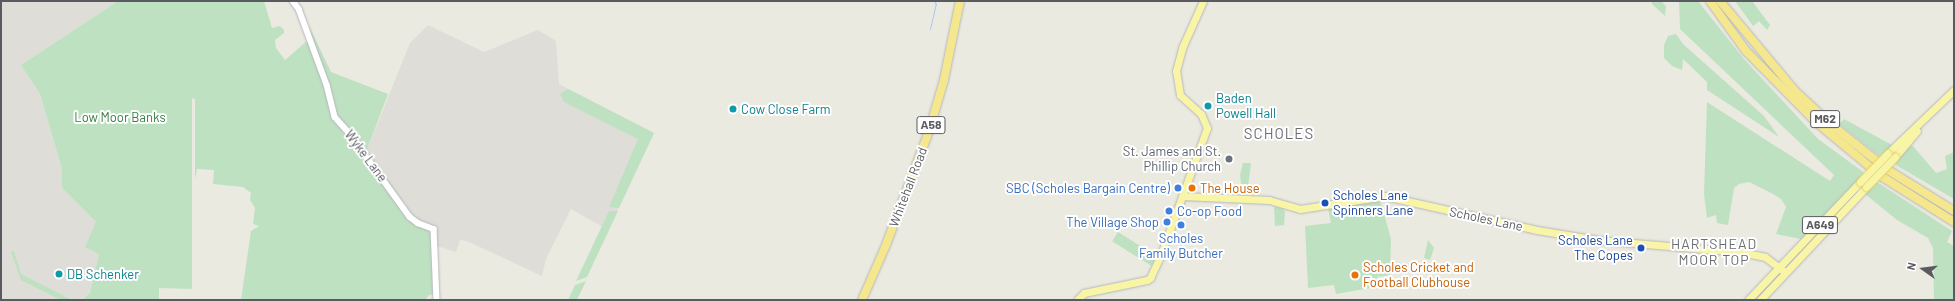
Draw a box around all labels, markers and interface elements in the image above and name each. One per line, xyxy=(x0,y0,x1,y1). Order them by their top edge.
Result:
place label: Baden Powell Hall xyxy=(1216,91,1276,122)
place label: Cow Close Farm xyxy=(741,101,831,117)
marker: Baden Powell Hall xyxy=(1203,101,1213,111)
marker: Cow Close Farm xyxy=(728,104,738,114)
park label: Low Moor Banks xyxy=(74,109,166,125)
road number: M62 xyxy=(1810,109,1840,129)
road number: A58 xyxy=(916,115,946,135)
district label: SCHOLES xyxy=(1244,125,1314,143)
street label: Wyke Lane xyxy=(341,127,391,185)
place label: St. James and St. Phillip Church xyxy=(1123,144,1221,175)
street label: Whitehall Road xyxy=(886,145,930,229)
marker: St. James and St. Phillip Church xyxy=(1224,154,1234,164)
place label: SBC (Scholes Bargain Centre) xyxy=(1006,180,1170,196)
place label: The House xyxy=(1200,180,1260,196)
marker: SBC (Scholes Bargain Centre) xyxy=(1173,183,1183,193)
marker: The House xyxy=(1187,183,1197,193)
place label: Scholes Lane Spinners Lane xyxy=(1333,188,1413,219)
marker: Scholes Lane Spinners Lane xyxy=(1320,198,1330,208)
place label: Co-op Food xyxy=(1177,203,1242,219)
street label: Scholes Lane xyxy=(1448,204,1524,234)
marker: Co-op Food xyxy=(1164,206,1174,216)
place label: The Village Shop xyxy=(1066,214,1159,230)
road number: A649 xyxy=(1801,215,1839,235)
marker: The Village Shop xyxy=(1162,217,1172,227)
marker: Scholes Family Butcher xyxy=(1176,220,1186,230)
place label: Scholes Family Butcher xyxy=(1139,231,1223,262)
place label: Scholes Lane The Copes xyxy=(1558,233,1633,264)
district label: HARTSHEAD MOOR TOP xyxy=(1671,236,1757,268)
marker: Scholes Lane The Copes xyxy=(1636,243,1646,253)
north arrow xyxy=(1903,249,1943,289)
place label: Scholes Cricket and Football Clubhouse xyxy=(1363,260,1474,291)
text: N xyxy=(1904,261,1918,271)
place label: DB Schenker xyxy=(67,266,139,282)
marker: DB Schenker xyxy=(54,269,64,279)
marker: Scholes Cricket and Football Clubhouse xyxy=(1350,270,1360,280)

